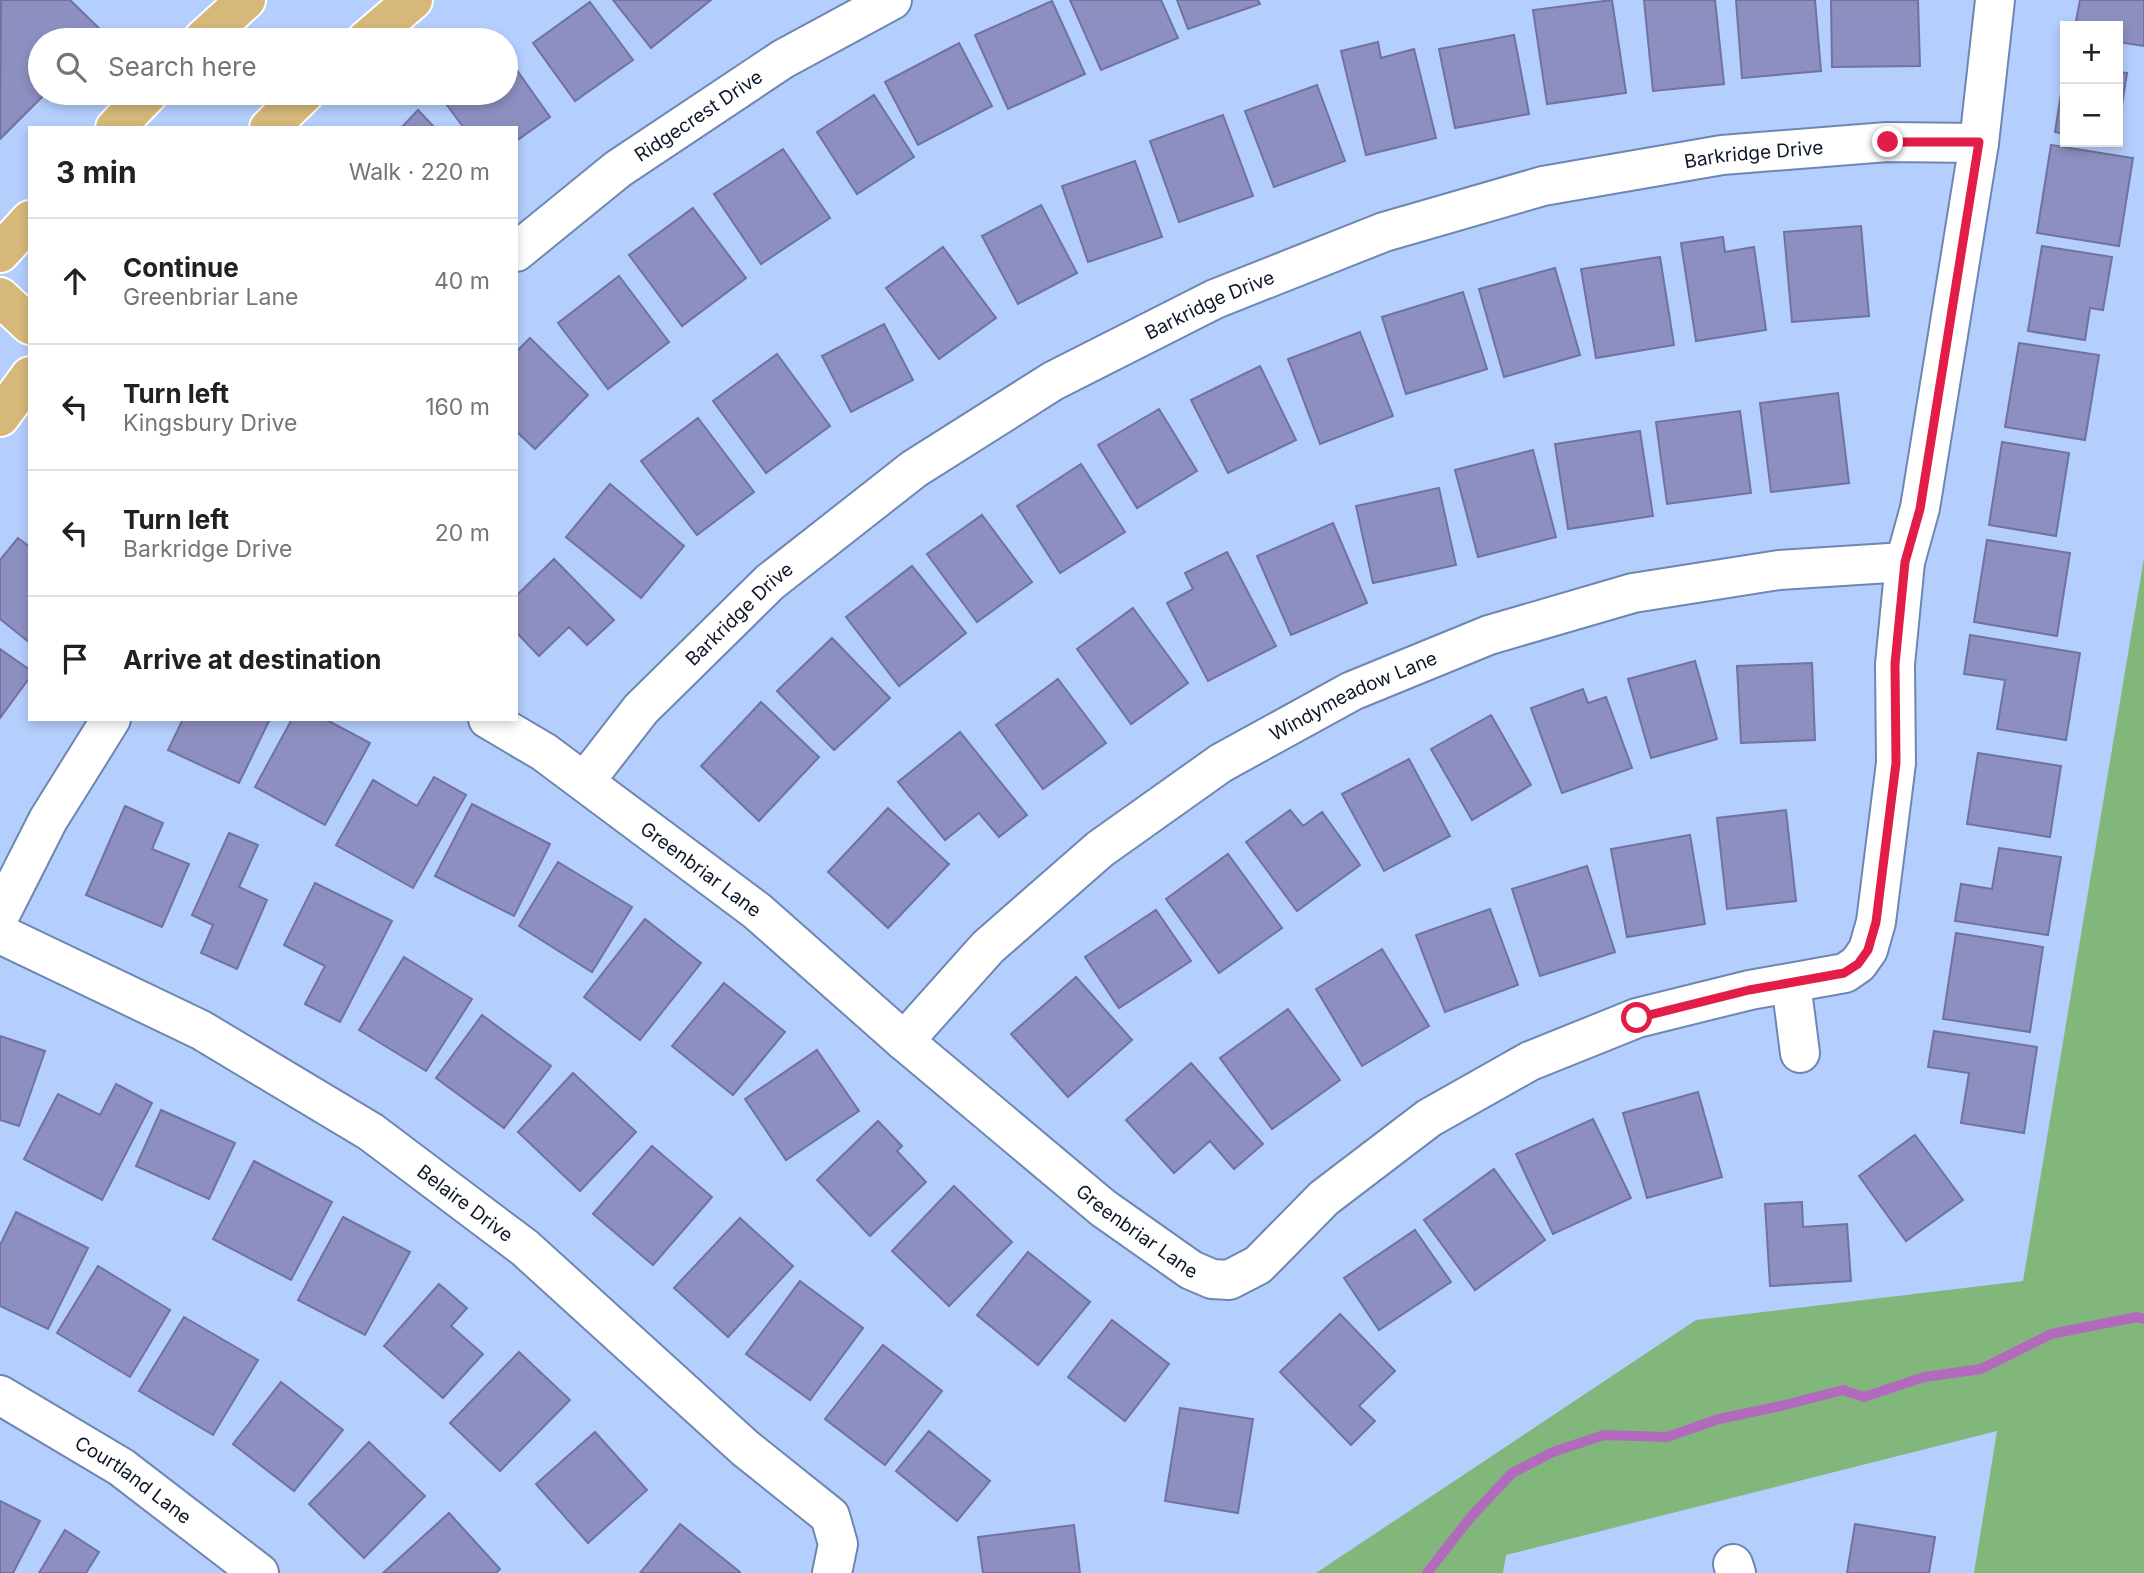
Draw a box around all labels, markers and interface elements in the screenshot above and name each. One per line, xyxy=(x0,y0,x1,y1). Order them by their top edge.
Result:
map controls xyxy=(2060,21,2123,147)
button: + xyxy=(2060,21,2123,84)
search box xyxy=(28,28,518,105)
icon: search xyxy=(52,48,90,86)
text: Search here xyxy=(108,51,257,82)
street label: Ridgecrest Drive xyxy=(630,65,767,166)
button: − xyxy=(2060,84,2123,147)
route end xyxy=(1872,126,1903,157)
street label: Barkridge Drive xyxy=(1682,136,1824,173)
text: 3 min xyxy=(56,154,137,190)
text: Walk · 220 m xyxy=(349,158,490,186)
text: Continue xyxy=(123,252,239,283)
icon: ahead xyxy=(56,262,94,300)
street label: Barkridge Drive xyxy=(1141,265,1277,344)
text: 40 m xyxy=(434,267,490,295)
text: Greenbriar Lane xyxy=(123,283,298,311)
text: Turn left xyxy=(123,378,229,409)
icon: left xyxy=(56,388,94,426)
text: 160 m xyxy=(425,393,490,421)
text: Kingsbury Drive xyxy=(123,409,297,437)
text: Turn left xyxy=(123,504,229,535)
icon: left xyxy=(56,514,94,552)
text: 20 m xyxy=(435,519,490,547)
text: Barkridge Drive xyxy=(123,535,292,563)
street label: Barkridge Drive xyxy=(681,557,797,670)
icon: arrive xyxy=(56,640,94,678)
text: Arrive at destination xyxy=(123,644,382,675)
street label: Windymeadow Lane xyxy=(1266,646,1440,746)
street label: Greenbriar Lane xyxy=(636,817,766,922)
route start xyxy=(1621,1002,1652,1033)
street label: Belaire Drive xyxy=(413,1160,518,1246)
street label: Greenbriar Lane xyxy=(1072,1179,1201,1283)
street label: Courtland Lane xyxy=(71,1431,196,1528)

